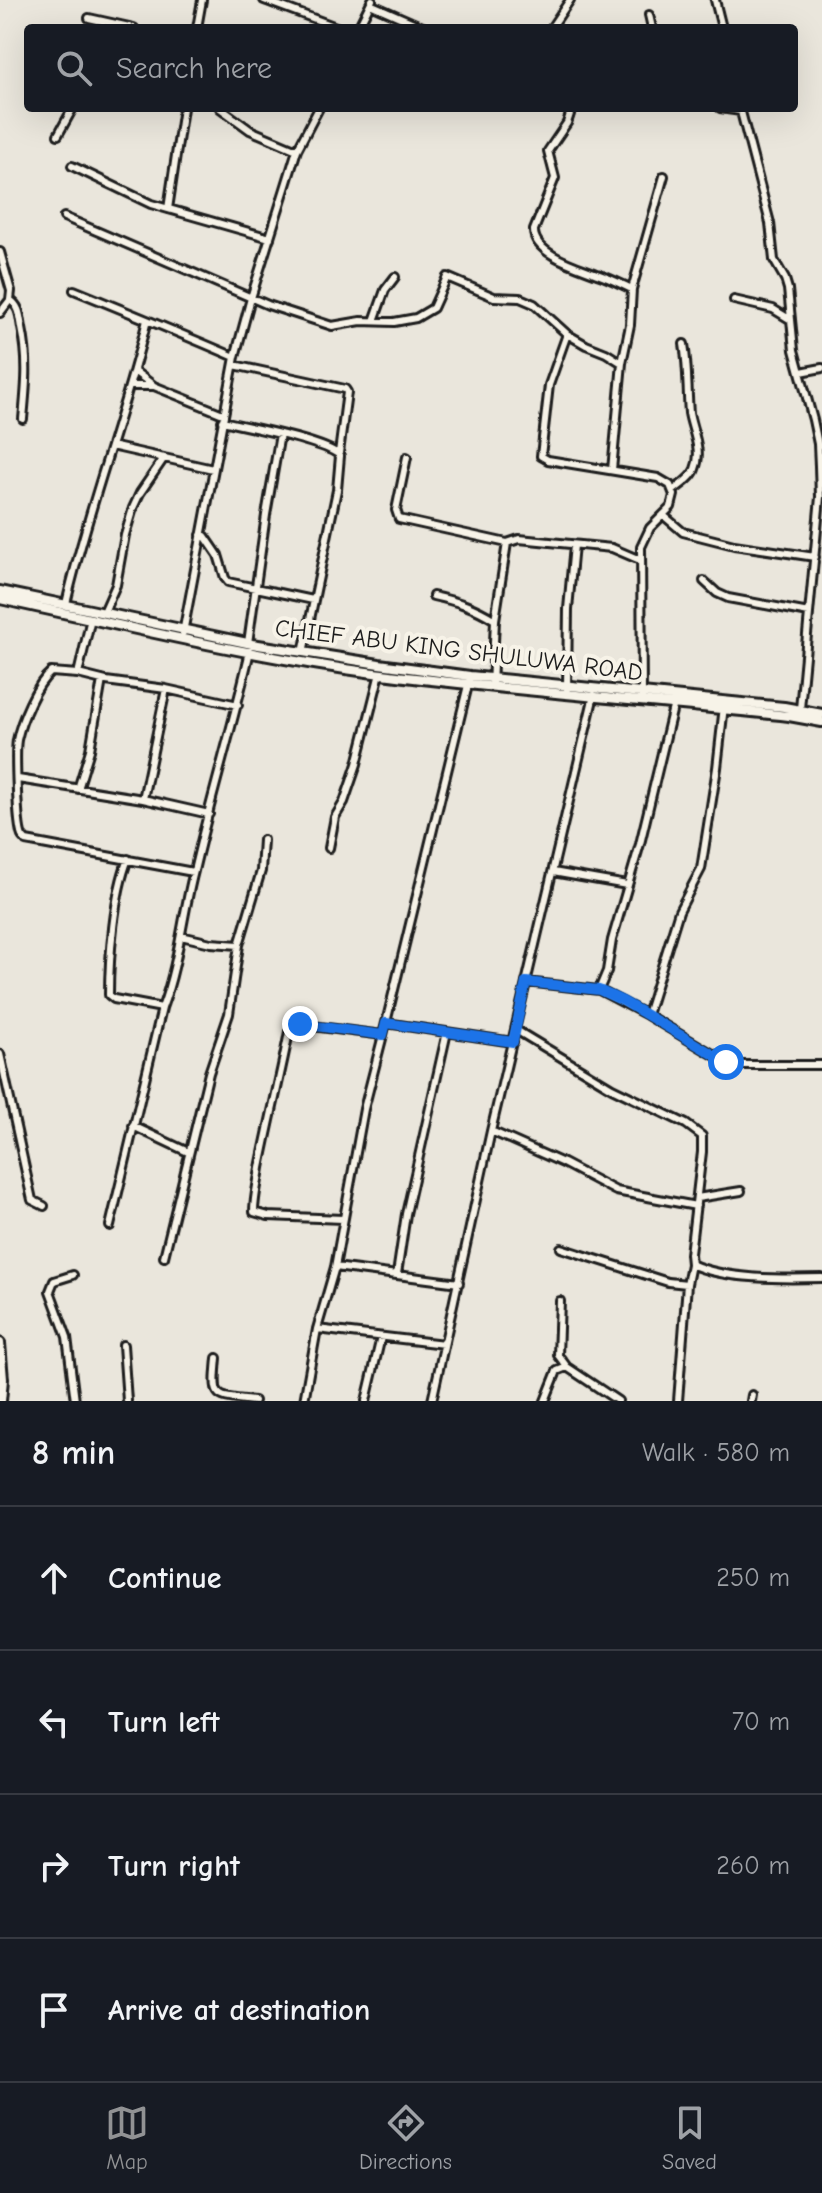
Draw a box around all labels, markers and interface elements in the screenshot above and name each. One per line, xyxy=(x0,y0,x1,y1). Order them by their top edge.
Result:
search box xyxy=(24,24,798,112)
icon: search xyxy=(52,46,96,90)
text: Search here xyxy=(116,51,272,86)
street label: CHIEF ABU KING SHULUWA ROAD xyxy=(273,614,645,686)
route end xyxy=(282,1006,318,1042)
route start xyxy=(708,1044,744,1080)
text: 8 min xyxy=(32,1433,115,1473)
text: Walk · 580 m xyxy=(642,1438,790,1468)
icon: ahead xyxy=(32,1556,76,1600)
text: Continue xyxy=(108,1561,222,1596)
text: 250 m xyxy=(716,1563,790,1593)
icon: left xyxy=(32,1700,76,1744)
text: Turn left xyxy=(108,1705,220,1740)
text: 70 m xyxy=(732,1707,790,1737)
icon: right xyxy=(32,1844,76,1888)
text: Turn right xyxy=(108,1849,240,1884)
text: 260 m xyxy=(716,1851,790,1881)
icon: arrive xyxy=(32,1988,76,2032)
text: Arrive at destination xyxy=(108,1993,370,2028)
tab: Map xyxy=(105,2101,149,2175)
tab: Directions xyxy=(359,2101,452,2175)
tab: Saved xyxy=(662,2101,717,2175)

